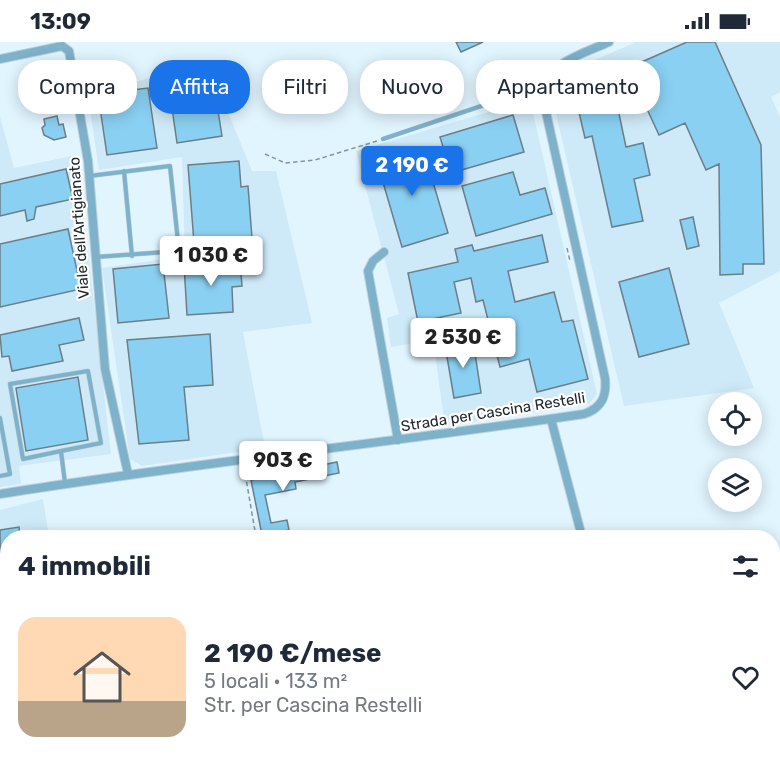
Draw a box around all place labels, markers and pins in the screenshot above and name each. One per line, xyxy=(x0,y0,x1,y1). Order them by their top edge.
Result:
pin: 2 190 € xyxy=(357,146,467,197)
pin: 1 030 € xyxy=(156,236,266,287)
pin: 2 530 € xyxy=(408,318,518,369)
pin: 903 € xyxy=(241,441,325,492)

